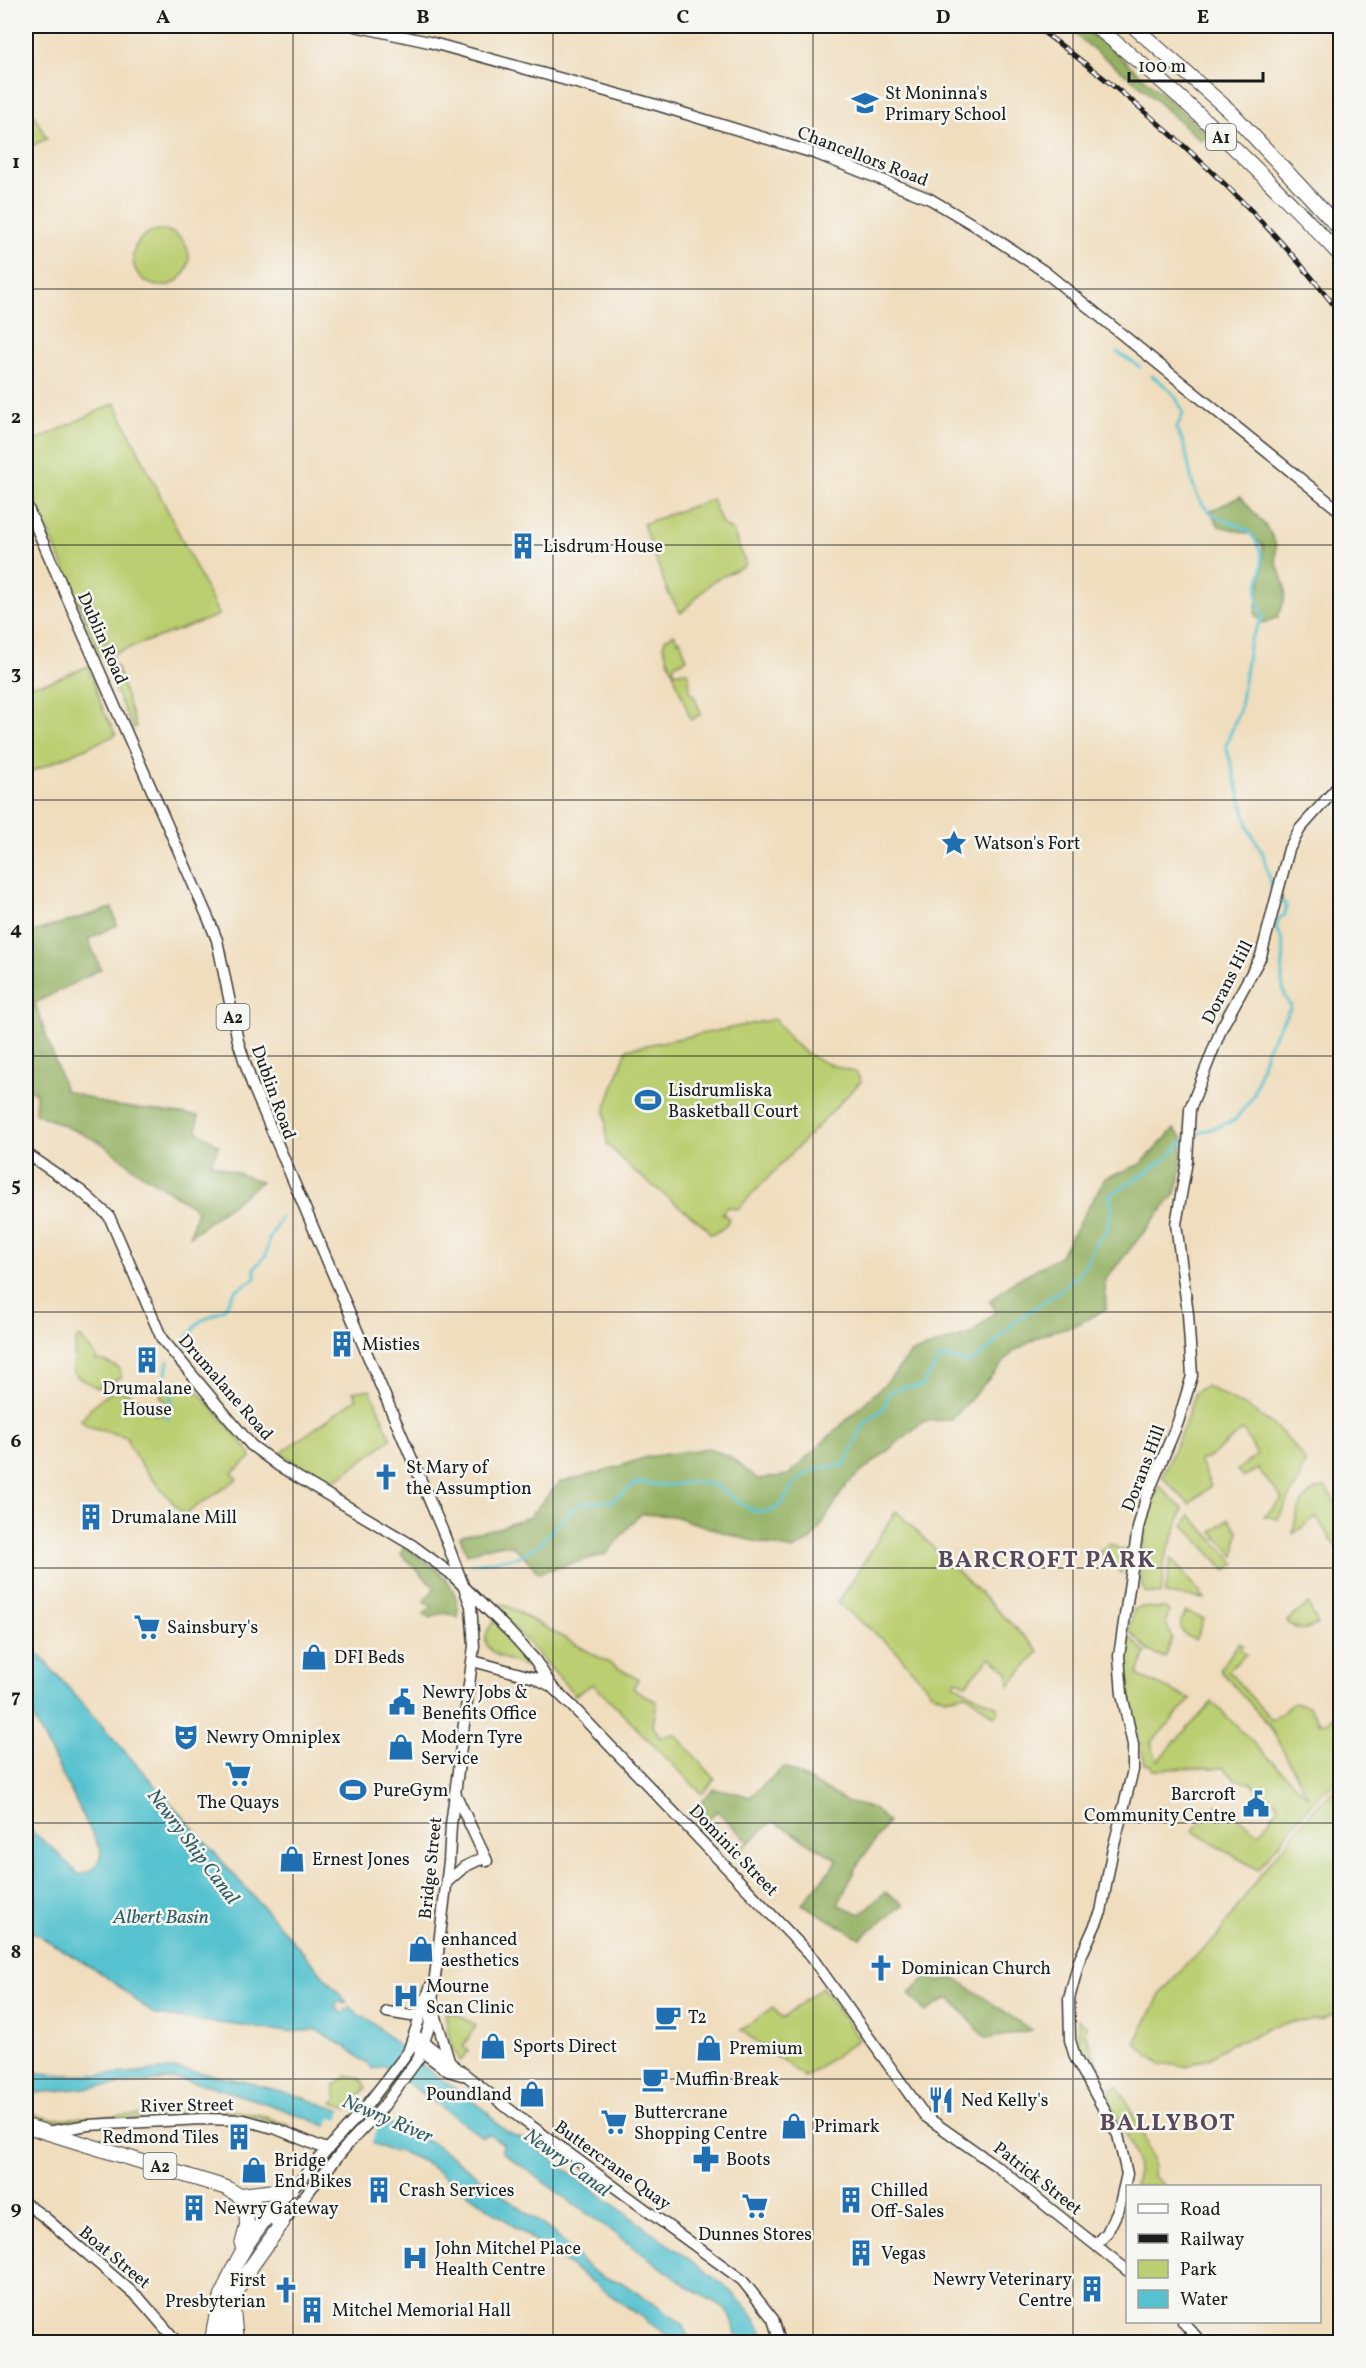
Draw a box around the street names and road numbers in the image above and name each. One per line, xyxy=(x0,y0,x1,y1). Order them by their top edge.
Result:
street label: Chancellors Road xyxy=(793,121,932,194)
road number: A1 xyxy=(1206,124,1236,150)
street label: Dublin Road xyxy=(70,588,133,689)
street label: Dorans Hill xyxy=(1197,936,1260,1029)
road number: A2 xyxy=(216,1004,250,1030)
street label: Dublin Road xyxy=(244,1042,301,1143)
street label: Drumalane Road xyxy=(172,1329,278,1447)
street label: Dorans Hill xyxy=(1116,1422,1172,1516)
street label: Dominic Street xyxy=(683,1800,783,1903)
street label: Bridge Street xyxy=(414,1816,449,1921)
street label: River Street xyxy=(140,2093,234,2120)
street label: Buttercrane Quay xyxy=(549,2115,676,2217)
street label: Patrick Street xyxy=(987,2137,1087,2222)
road number: A2 xyxy=(144,2153,176,2179)
street label: Boat Street xyxy=(73,2221,155,2296)

